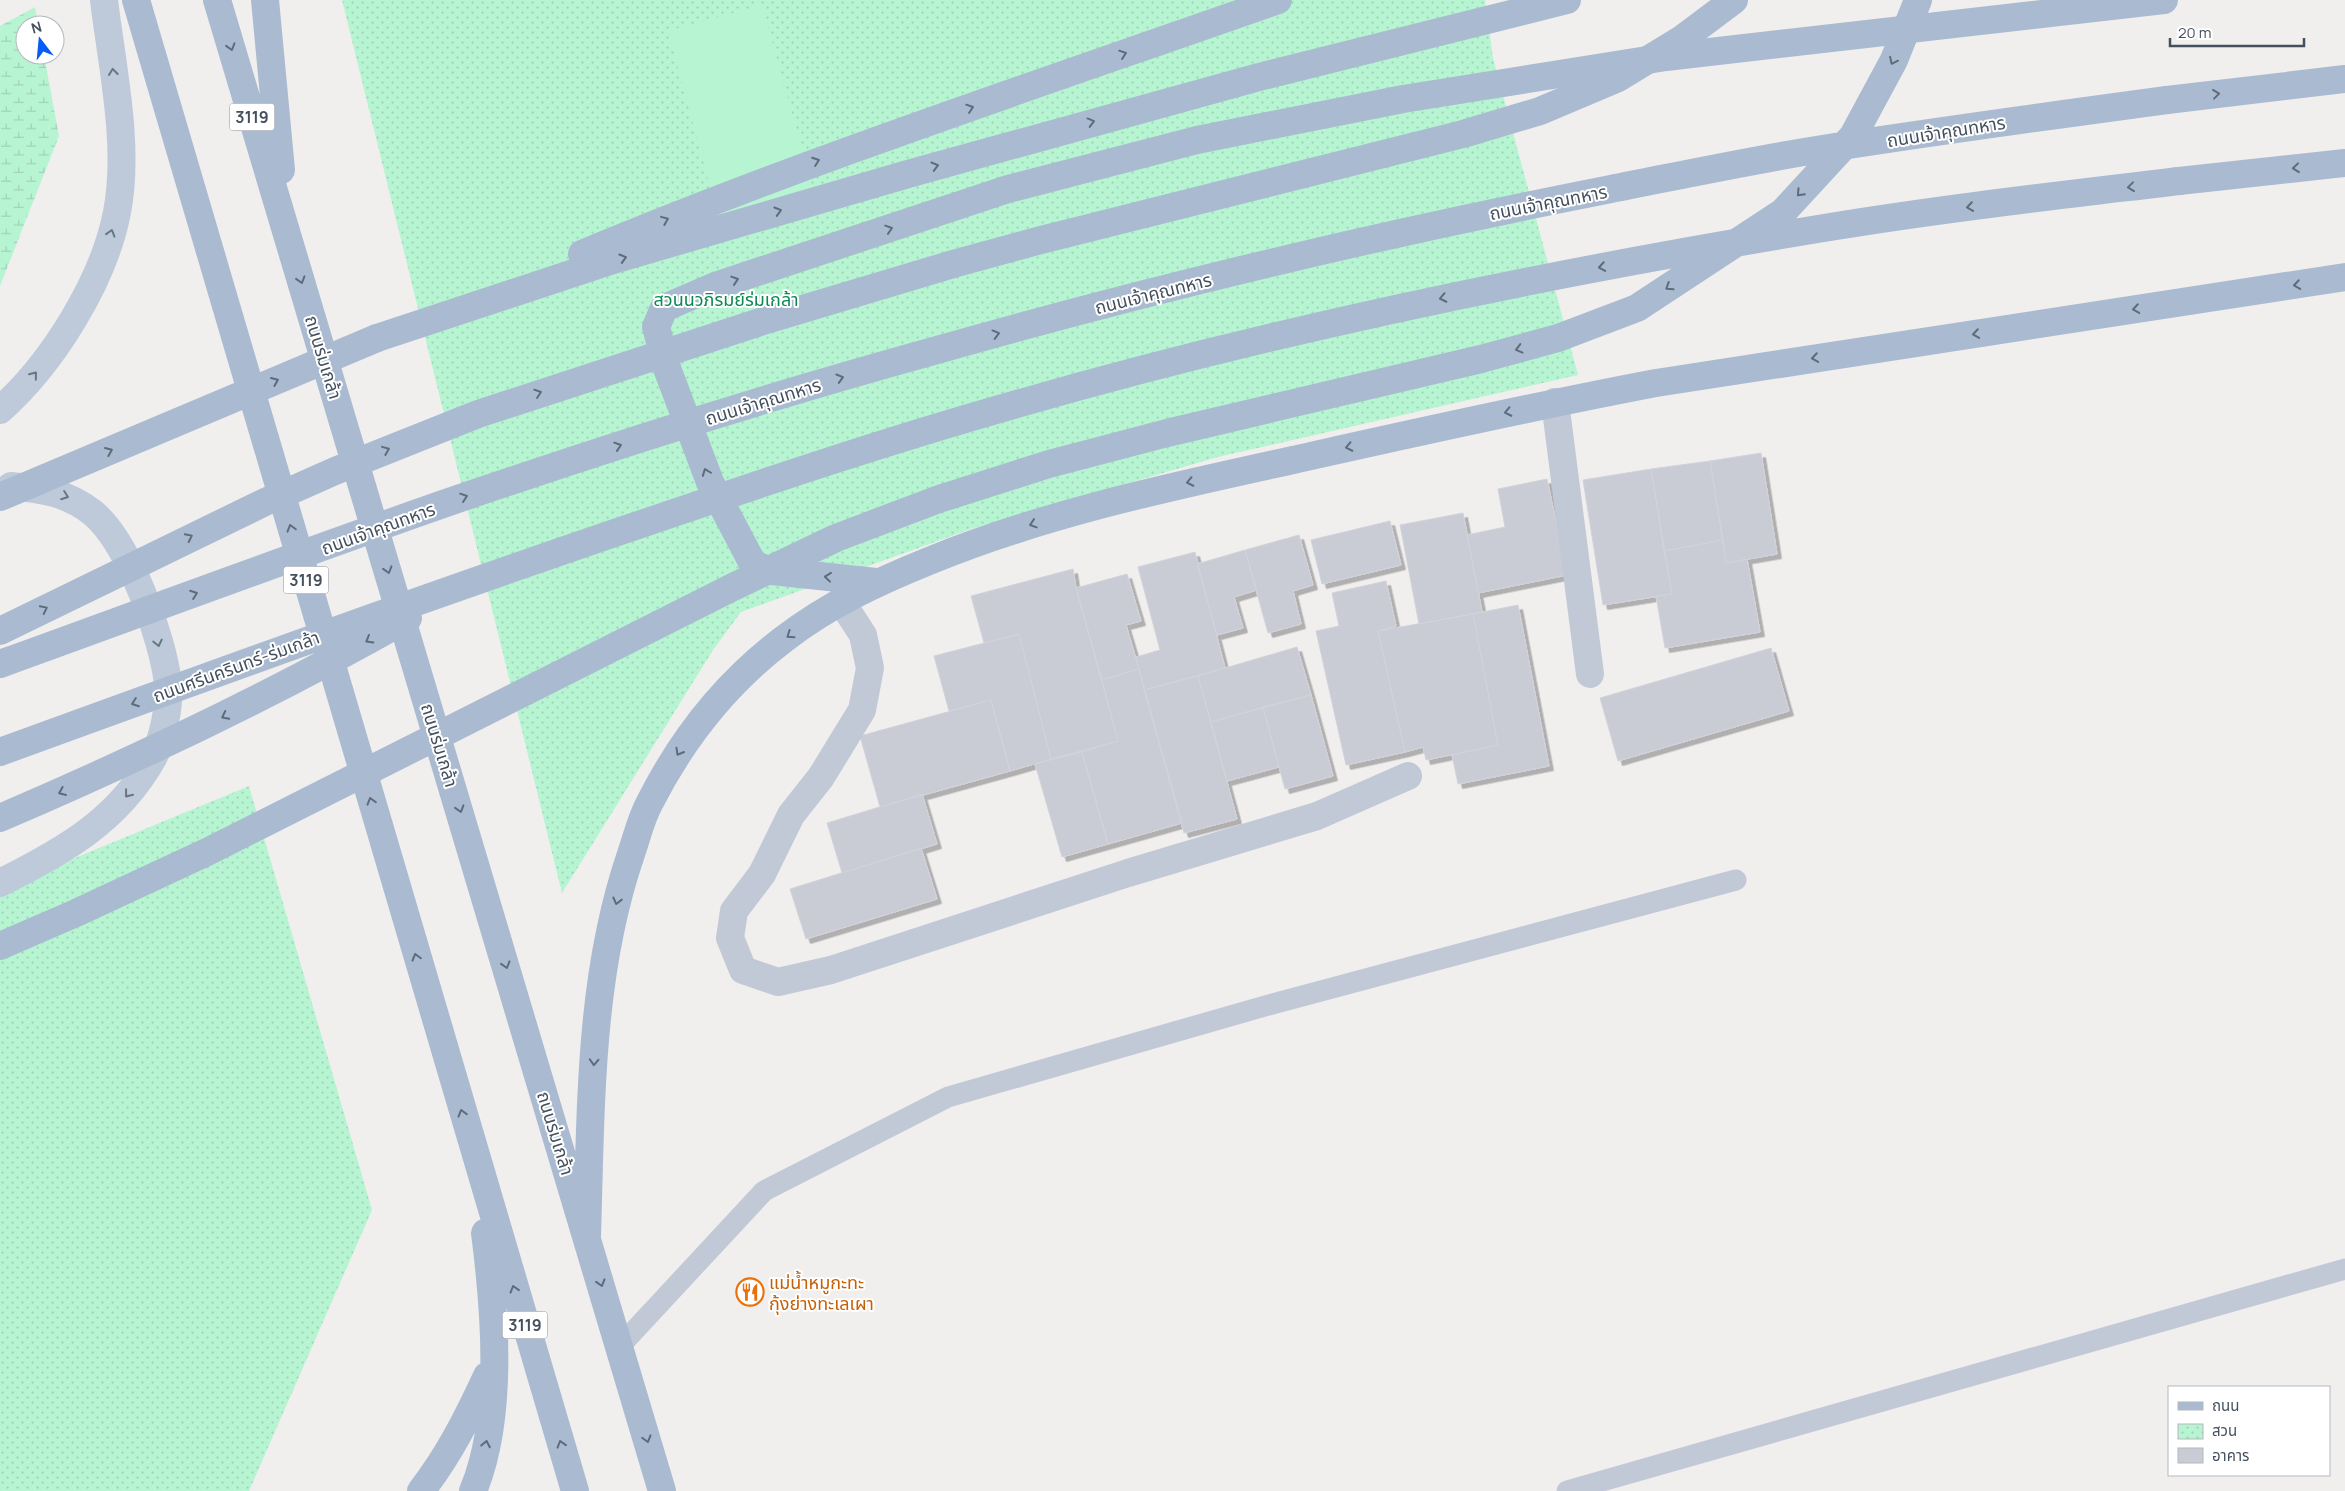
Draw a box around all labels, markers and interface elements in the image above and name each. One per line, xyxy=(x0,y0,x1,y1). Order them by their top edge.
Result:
north arrow xyxy=(15,15,65,65)
scale bar xyxy=(2170,15,2304,47)
text: N xyxy=(29,17,44,38)
text: 20 m xyxy=(2178,22,2211,43)
one-way arrow xyxy=(226,42,236,50)
one-way arrow xyxy=(1118,50,1127,60)
one-way arrow xyxy=(1889,56,1899,65)
one-way arrow xyxy=(108,68,119,76)
one-way arrow xyxy=(2212,89,2220,100)
one-way arrow xyxy=(965,103,973,113)
road number: 3119 xyxy=(230,104,274,130)
street label: ถนนเจ้าคุณทหาร xyxy=(1885,110,2007,152)
one-way arrow xyxy=(1087,118,1095,128)
one-way arrow xyxy=(812,157,820,167)
one-way arrow xyxy=(930,162,938,172)
one-way arrow xyxy=(2292,162,2300,173)
street label: ถนนเจ้าคุณทหาร xyxy=(1487,179,1609,225)
one-way arrow xyxy=(2127,181,2135,192)
one-way arrow xyxy=(1797,188,1806,197)
one-way arrow xyxy=(1965,201,1973,212)
one-way arrow xyxy=(774,206,782,216)
one-way arrow xyxy=(660,216,669,226)
one-way arrow xyxy=(884,224,892,234)
one-way arrow xyxy=(105,229,115,238)
one-way arrow xyxy=(618,253,626,263)
one-way arrow xyxy=(1598,262,1607,272)
street label: ถนนเจ้าคุณทหาร xyxy=(1092,267,1214,319)
one-way arrow xyxy=(296,275,306,284)
one-way arrow xyxy=(730,276,738,286)
one-way arrow xyxy=(2292,279,2301,289)
one-way arrow xyxy=(1665,281,1674,290)
park label: สวนนวภิรมย์ร่มเกล้า xyxy=(654,287,799,311)
one-way arrow xyxy=(1438,293,1447,303)
one-way arrow xyxy=(2132,304,2141,314)
street label: ถนนร่มเกล้า xyxy=(300,312,348,402)
one-way arrow xyxy=(1971,328,1980,338)
one-way arrow xyxy=(992,329,1000,339)
one-way arrow xyxy=(1516,343,1524,353)
one-way arrow xyxy=(1811,353,1819,363)
one-way arrow xyxy=(28,371,37,380)
street label: ถนนเจ้าคุณทหาร xyxy=(702,372,824,430)
one-way arrow xyxy=(835,373,844,383)
one-way arrow xyxy=(270,377,279,388)
one-way arrow xyxy=(533,389,542,399)
one-way arrow xyxy=(1503,406,1512,417)
one-way arrow xyxy=(1344,441,1353,452)
one-way arrow xyxy=(613,442,621,452)
one-way arrow xyxy=(381,446,390,456)
one-way arrow xyxy=(104,447,113,458)
one-way arrow xyxy=(702,468,712,476)
one-way arrow xyxy=(1186,476,1195,487)
one-way arrow xyxy=(60,490,69,500)
one-way arrow xyxy=(459,493,467,503)
street label: ถนนเจ้าคุณทหาร xyxy=(318,496,439,560)
one-way arrow xyxy=(1030,518,1038,528)
one-way arrow xyxy=(286,524,296,532)
one-way arrow xyxy=(184,533,193,543)
one-way arrow xyxy=(383,565,393,574)
road number: 3119 xyxy=(284,566,328,594)
one-way arrow xyxy=(823,572,831,583)
one-way arrow xyxy=(189,590,198,600)
one-way arrow xyxy=(39,605,48,615)
street label: ถนนศรีนครินทร์-ร่มเกล้า xyxy=(149,625,323,707)
one-way arrow xyxy=(786,629,796,638)
one-way arrow xyxy=(365,634,374,644)
one-way arrow xyxy=(152,638,163,647)
one-way arrow xyxy=(131,697,140,707)
street label: ถนนร่มเกล้า xyxy=(416,700,464,790)
one-way arrow xyxy=(221,710,230,720)
one-way arrow xyxy=(675,747,685,756)
one-way arrow xyxy=(58,785,67,796)
one-way arrow xyxy=(125,788,134,798)
one-way arrow xyxy=(366,797,376,806)
one-way arrow xyxy=(454,805,464,813)
one-way arrow xyxy=(612,897,623,906)
one-way arrow xyxy=(412,953,422,962)
one-way arrow xyxy=(501,961,511,969)
one-way arrow xyxy=(589,1058,600,1066)
street label: ถนนร่มเกล้า xyxy=(532,1088,580,1178)
one-way arrow xyxy=(458,1109,468,1118)
place label: แม่น้ำหมูกะทะ กุ้งย่างทะเลเผา xyxy=(769,1270,874,1315)
restaurant icon: แม่น้ำหมูกะทะ กุ้งย่างทะเลเผา xyxy=(735,1277,765,1307)
one-way arrow xyxy=(596,1278,606,1286)
one-way arrow xyxy=(510,1285,520,1293)
road number: 3119 xyxy=(502,1312,548,1338)
legend xyxy=(2168,1386,2330,1476)
text: ถนน xyxy=(2212,1395,2239,1416)
text: สวน xyxy=(2212,1420,2237,1441)
one-way arrow xyxy=(641,1434,651,1442)
one-way arrow xyxy=(480,1440,491,1449)
one-way arrow xyxy=(556,1441,566,1449)
text: อาคาร xyxy=(2212,1445,2249,1466)

